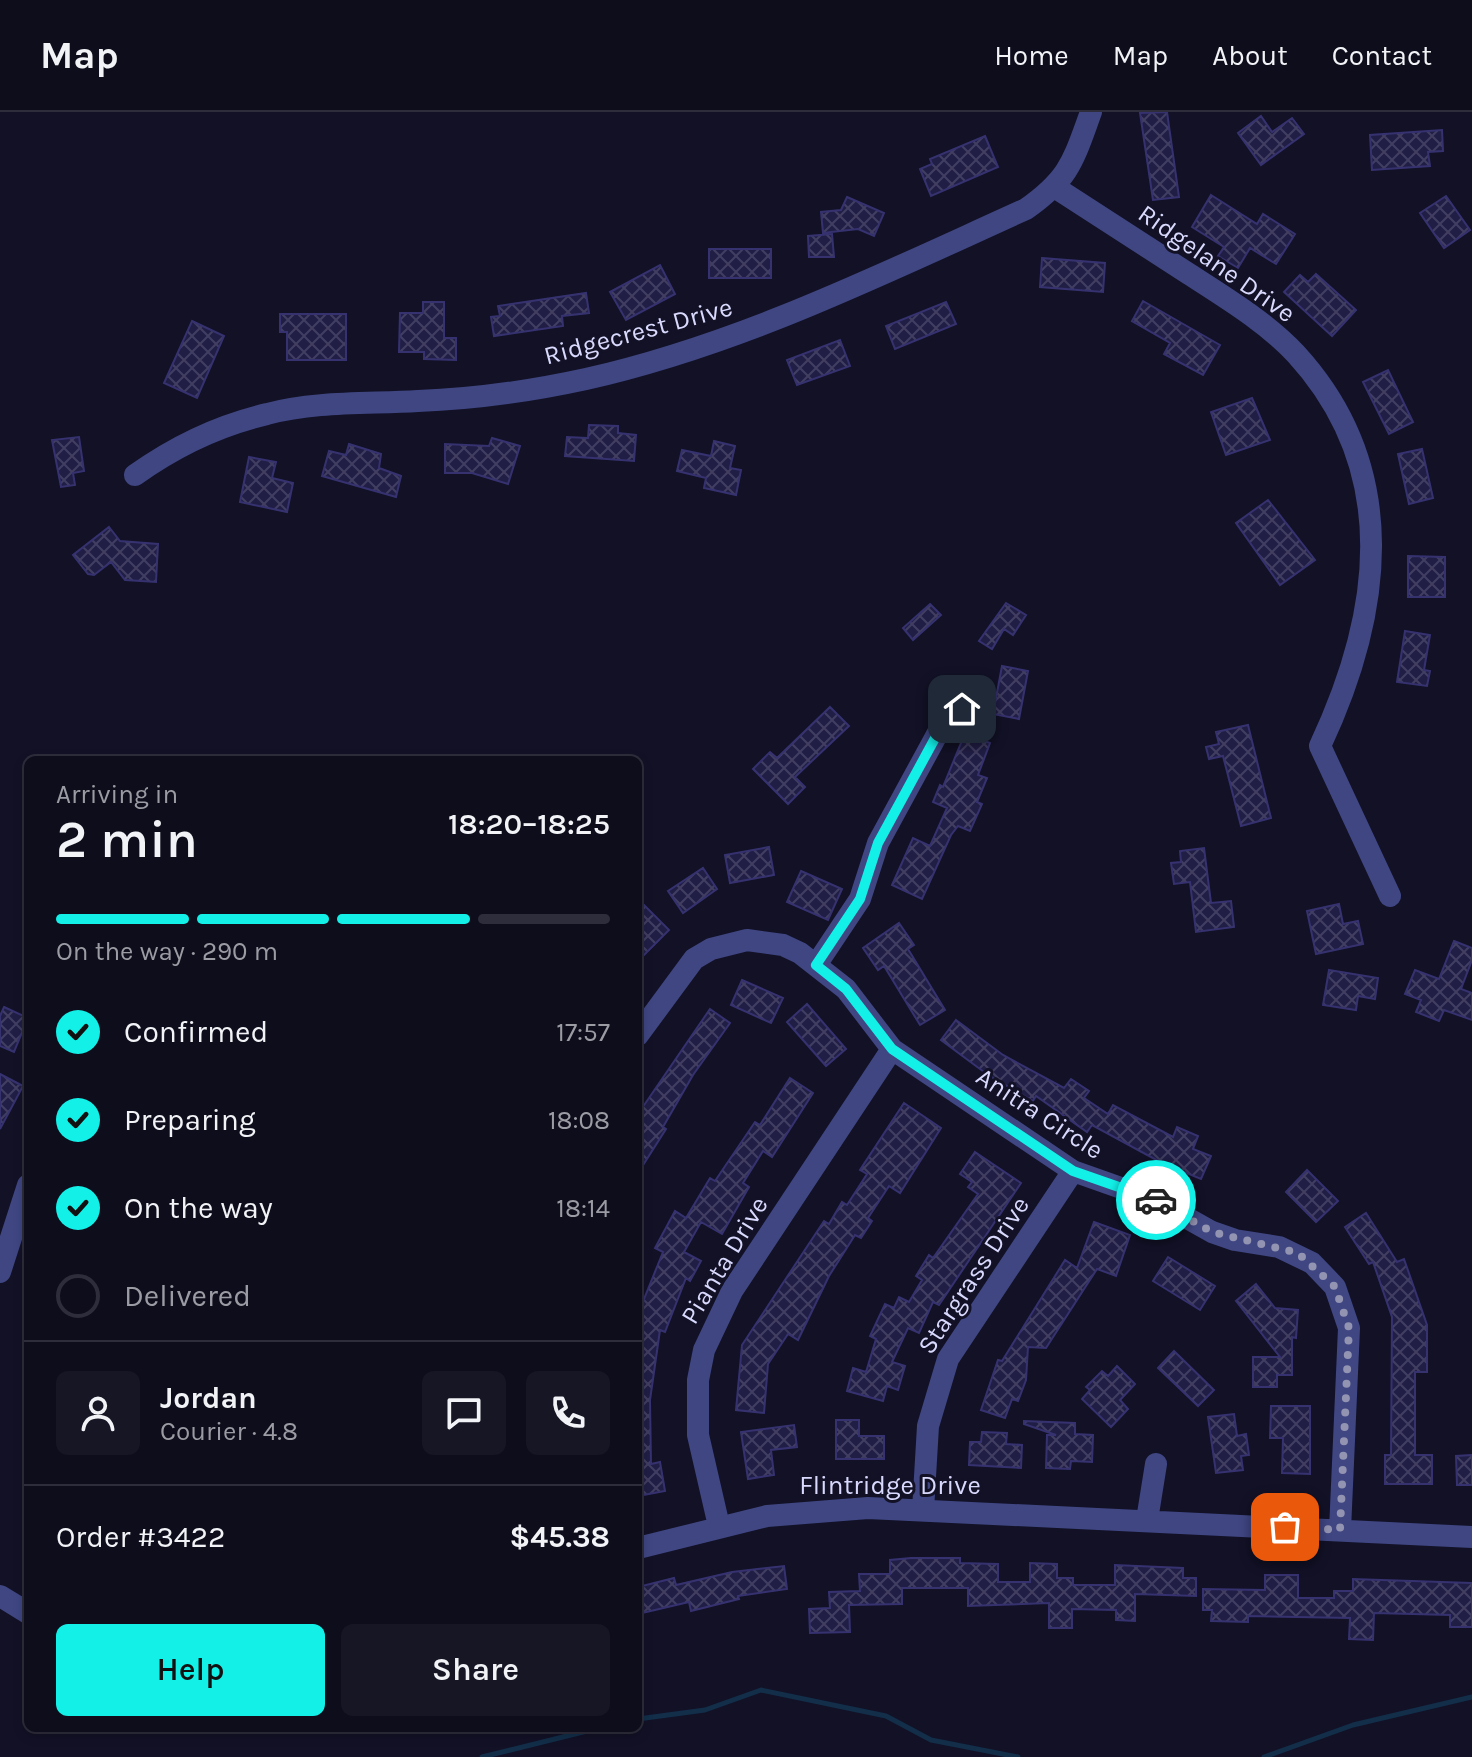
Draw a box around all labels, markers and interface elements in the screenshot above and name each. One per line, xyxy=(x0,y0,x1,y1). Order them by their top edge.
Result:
text: Map xyxy=(40,33,119,78)
text: Home xyxy=(994,39,1069,72)
text: Map xyxy=(1113,39,1168,72)
text: About xyxy=(1212,39,1288,72)
text: Contact xyxy=(1332,39,1432,72)
street label: Ridgelane Drive xyxy=(1132,198,1301,329)
street label: Ridgecrest Drive xyxy=(541,291,736,372)
pin xyxy=(928,675,996,743)
icon: home xyxy=(940,687,984,731)
text: Arriving in xyxy=(56,779,178,810)
text: 18:20–18:25 xyxy=(448,806,610,842)
text: 2 min xyxy=(56,809,198,870)
text: On the way · 290 m xyxy=(56,936,278,967)
icon: check xyxy=(56,1010,100,1054)
text: Confirmed xyxy=(124,1014,268,1050)
text: 17:57 xyxy=(556,1017,610,1048)
street label: Anitra Circle xyxy=(970,1061,1109,1166)
icon: check xyxy=(56,1098,100,1142)
text: Preparing xyxy=(124,1102,256,1138)
text: 18:08 xyxy=(548,1105,610,1136)
courier xyxy=(1116,1160,1196,1240)
icon: car xyxy=(1134,1178,1178,1222)
icon: check xyxy=(56,1186,100,1230)
text: On the way xyxy=(124,1190,273,1226)
street label: Pianta Drive xyxy=(674,1191,775,1330)
street label: Stargrass Drive xyxy=(911,1191,1036,1360)
text: 18:14 xyxy=(556,1193,610,1224)
text: Delivered xyxy=(124,1278,251,1314)
button: person xyxy=(56,1371,140,1455)
button: chat xyxy=(422,1371,506,1455)
button: phone xyxy=(526,1371,610,1455)
text: Jordan xyxy=(160,1380,257,1416)
text: Courier · 4.8 xyxy=(160,1416,298,1447)
street label: Flintridge Drive xyxy=(799,1470,981,1501)
pin xyxy=(1251,1493,1319,1561)
icon: bag xyxy=(1263,1505,1307,1549)
text: Order #3422 xyxy=(56,1519,225,1555)
text: $45.38 xyxy=(510,1519,610,1555)
button: Help xyxy=(56,1624,325,1716)
button: Share xyxy=(341,1624,610,1716)

